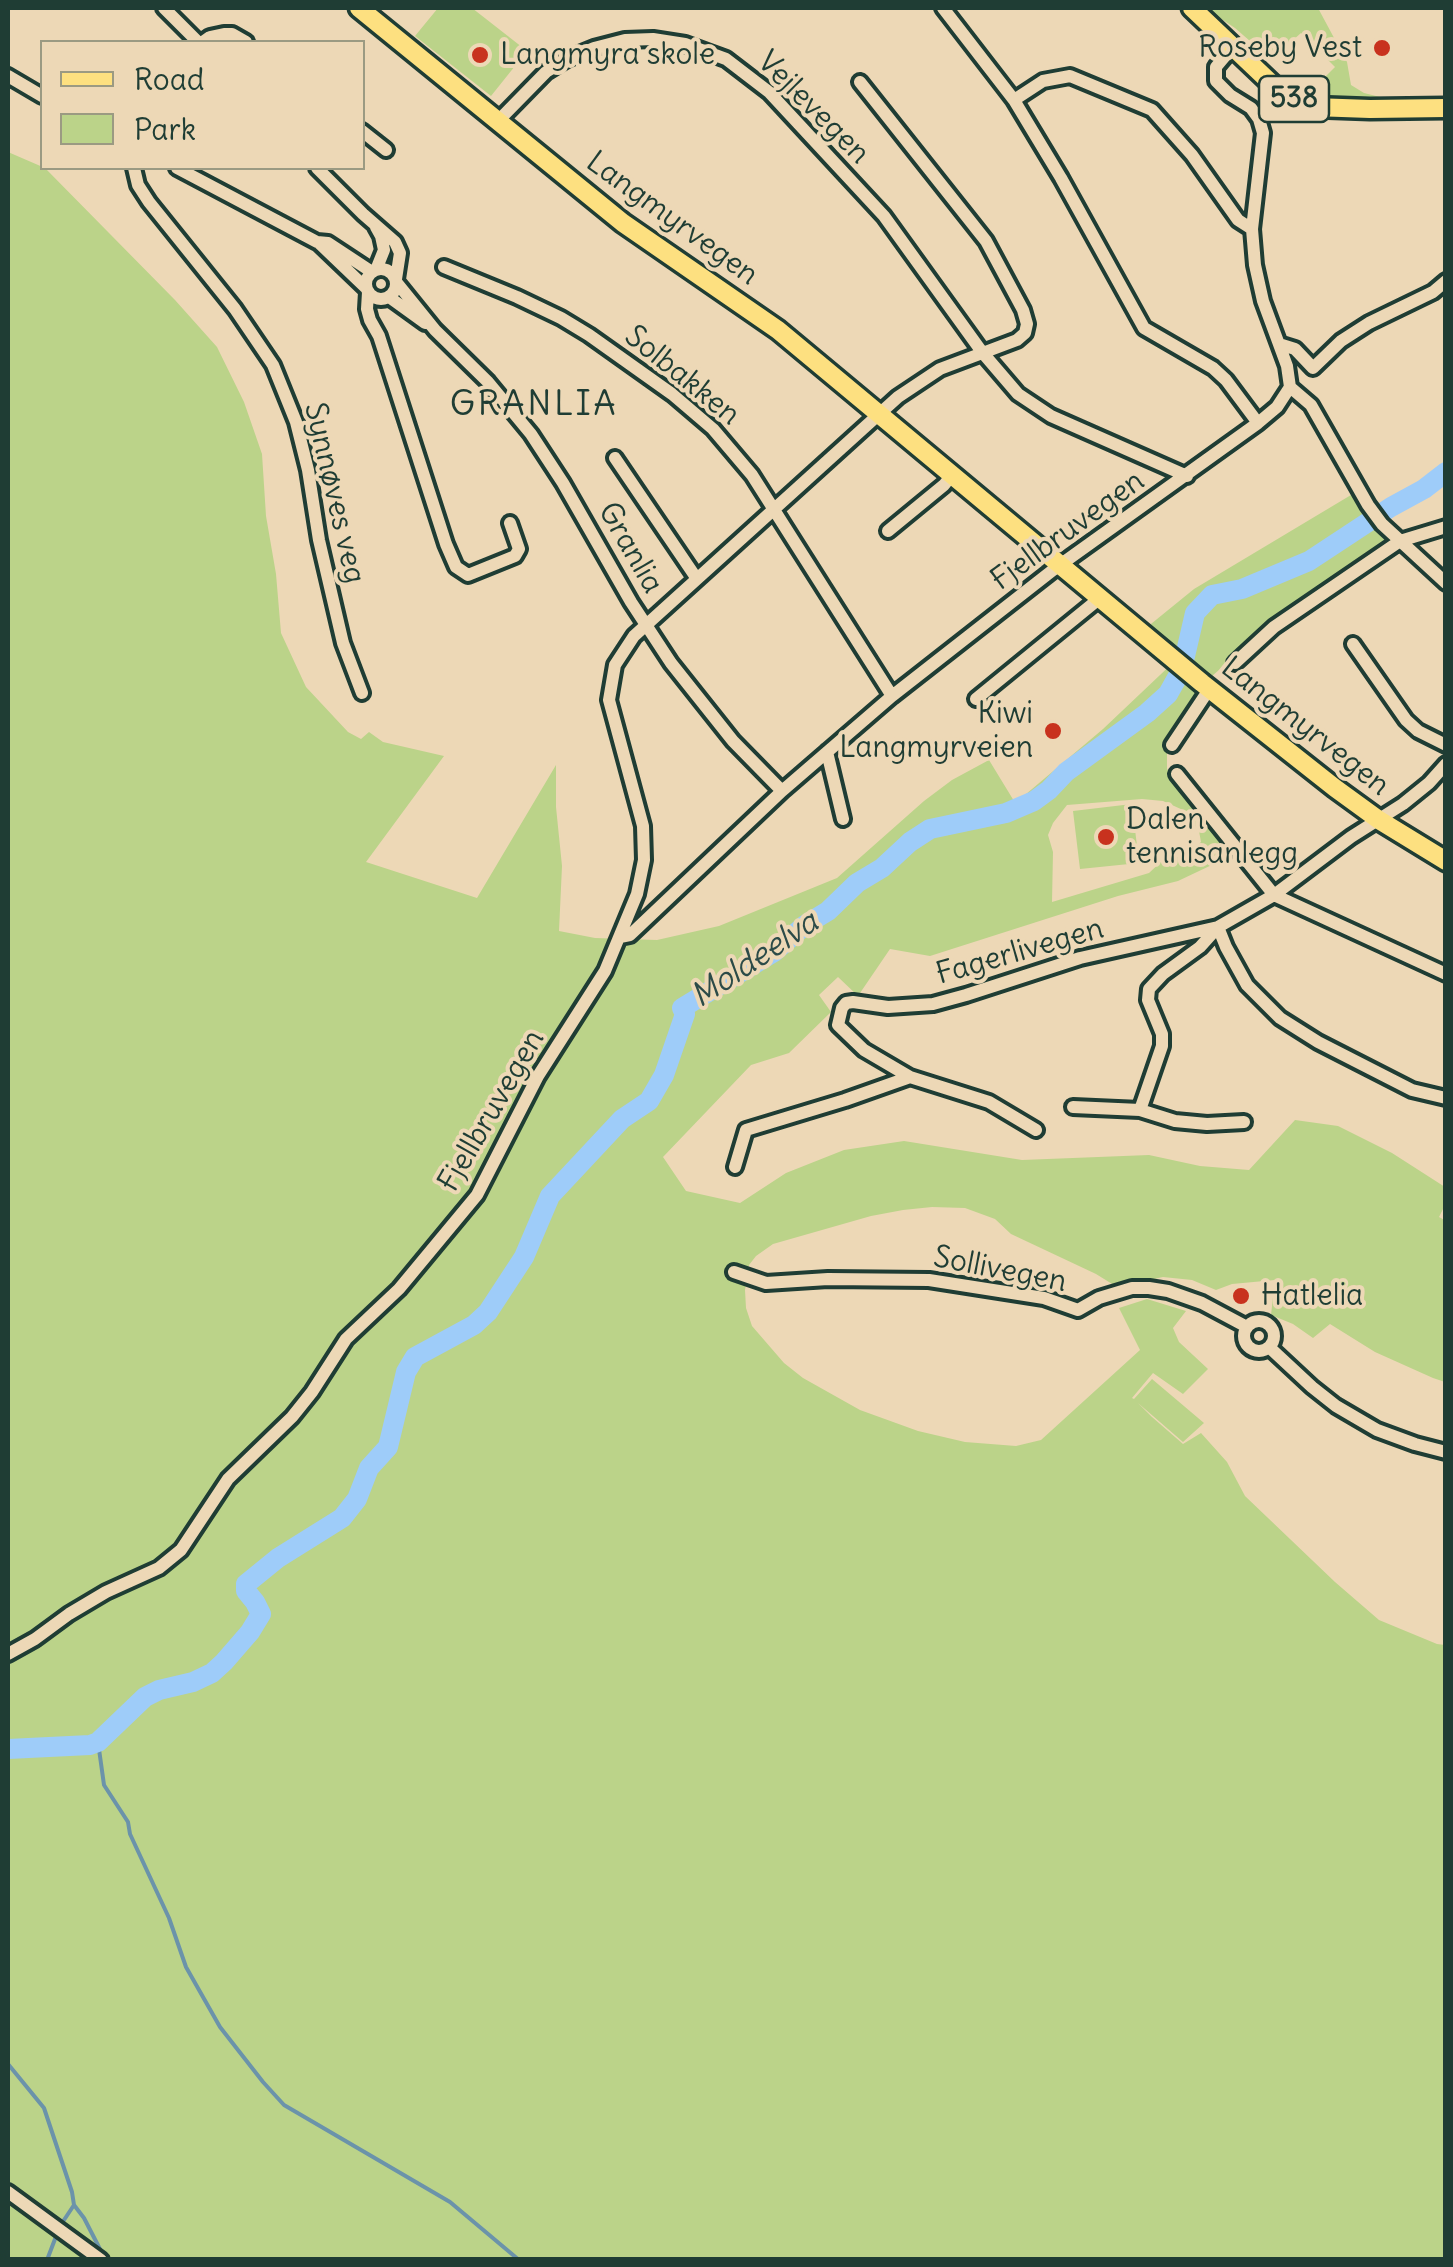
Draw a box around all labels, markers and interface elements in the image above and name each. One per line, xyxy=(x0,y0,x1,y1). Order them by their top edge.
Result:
place label: Roseby Vest xyxy=(1198,30,1362,66)
place label: Langmyra skole xyxy=(500,37,715,73)
marker: Roseby Vest xyxy=(1371,37,1393,59)
legend xyxy=(40,40,365,170)
marker: Langmyra skole xyxy=(469,44,491,66)
street label: Vejlevegen xyxy=(749,44,877,172)
text: Road xyxy=(134,60,204,98)
road number: 538 xyxy=(1259,76,1329,122)
text: Park xyxy=(134,110,196,148)
street label: Langmyrvegen xyxy=(579,145,765,293)
street label: Solbakken xyxy=(617,319,747,433)
district label: GRANLIA xyxy=(450,384,618,426)
street label: Synnøves veg xyxy=(296,399,372,587)
street label: Fjellbruvegen xyxy=(984,463,1152,599)
street label: Granlia xyxy=(590,496,670,600)
street label: Langmyrvegen xyxy=(1214,650,1396,804)
place label: Kiwi Langmyrveien xyxy=(839,696,1033,766)
marker: Kiwi Langmyrveien xyxy=(1042,720,1064,742)
place label: Dalen tennisanlegg xyxy=(1126,802,1298,872)
marker: Dalen tennisanlegg xyxy=(1095,826,1117,848)
water label: Moldeelva xyxy=(684,904,826,1016)
street label: Fagerlivegen xyxy=(932,911,1108,993)
street label: Fjellbruvegen xyxy=(431,1024,553,1198)
street label: Sollivegen xyxy=(930,1239,1070,1301)
place label: Hatlelia xyxy=(1261,1278,1363,1314)
marker: Hatlelia xyxy=(1230,1285,1252,1307)

